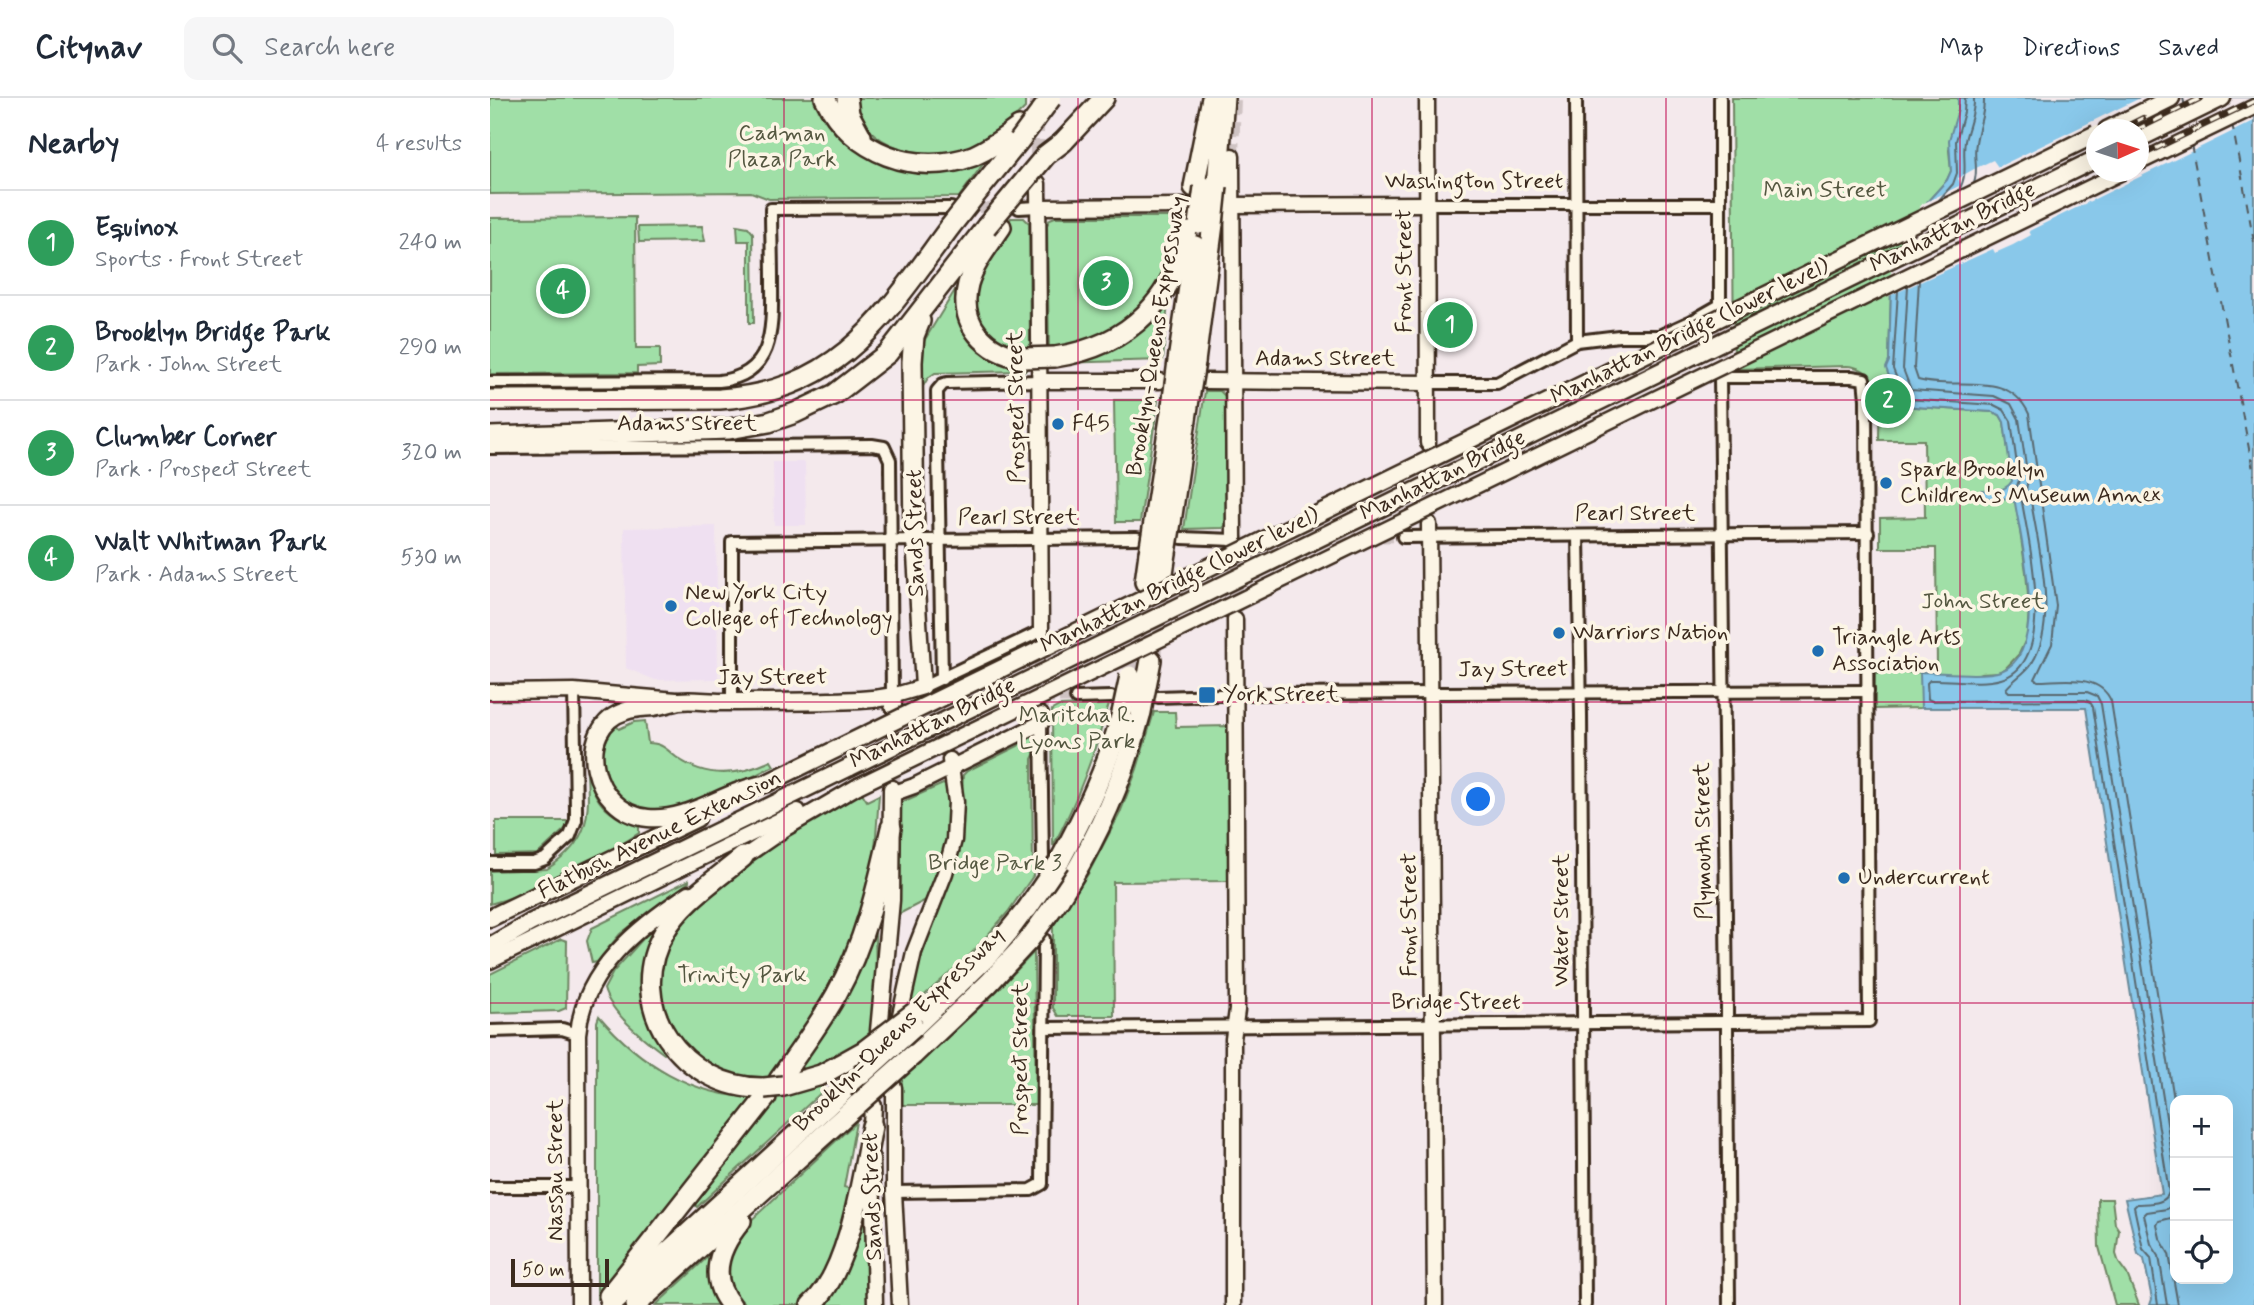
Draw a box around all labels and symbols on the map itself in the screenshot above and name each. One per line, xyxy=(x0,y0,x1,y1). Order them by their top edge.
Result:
park label: Cadman Plaza Park xyxy=(728,119,836,175)
north arrow xyxy=(2086,119,2149,182)
street label: Washington Street xyxy=(1385,167,1563,199)
street label: Manhattan Bridge xyxy=(1865,175,2042,283)
park label: Main Street xyxy=(1763,176,1887,206)
street label: Brooklyn-Queens Expressway xyxy=(1120,194,1194,478)
street label: Front Street xyxy=(1390,209,1420,333)
street label: Manhattan Bridge (lower level) xyxy=(1546,251,1835,414)
pin: 3 xyxy=(1083,257,1129,309)
pin: 4 xyxy=(540,265,586,317)
pin: 1 xyxy=(1427,299,1473,351)
street label: Prospect Street xyxy=(1001,330,1033,484)
street label: Adams Street xyxy=(1255,344,1395,374)
pin: 2 xyxy=(1865,375,1911,427)
street label: Adams Street xyxy=(617,409,757,439)
place label: F45 xyxy=(1072,409,1110,439)
marker: F45 xyxy=(1050,416,1066,432)
street label: Manhattan Bridge xyxy=(1355,423,1532,531)
place label: Spark Brooklyn Children's Museum Annex xyxy=(1900,455,2161,511)
street label: Sands Street xyxy=(900,469,932,597)
marker: Spark Brooklyn Children's Museum Annex xyxy=(1878,475,1894,491)
street label: Pearl Street xyxy=(1575,499,1696,529)
street label: Manhattan Bridge (lower level) xyxy=(1036,500,1325,663)
street label: Pearl Street xyxy=(958,503,1079,533)
place label: New York City College of Technology xyxy=(685,578,893,636)
park label: John Street xyxy=(1921,587,2045,617)
marker: New York City College of Technology xyxy=(663,598,679,614)
place label: Warriors Nation xyxy=(1573,618,1728,648)
place label: Triangle Arts Association xyxy=(1832,623,1961,679)
marker: Warriors Nation xyxy=(1551,625,1567,641)
marker: Triangle Arts Association xyxy=(1810,643,1826,659)
street label: Jay Street xyxy=(1458,655,1568,685)
street label: Jay Street xyxy=(717,663,827,693)
street label: Manhattan Bridge xyxy=(845,671,1022,779)
place label: York Street xyxy=(1223,680,1340,710)
marker: York Street xyxy=(1197,685,1217,705)
park label: Maritcha R. Lyons Park xyxy=(1019,701,1135,757)
street label: Plymouth Street xyxy=(1688,761,1720,920)
street label: Flatbush Avenue Extension xyxy=(533,763,787,907)
your location xyxy=(1461,782,1495,816)
park label: Bridge Park 3 xyxy=(928,849,1062,879)
street label: Front Street xyxy=(1395,853,1425,977)
street label: Water Street xyxy=(1547,853,1577,987)
place label: Undercurrent xyxy=(1858,863,1990,893)
marker: Undercurrent xyxy=(1836,870,1852,886)
street label: Brooklyn-Queens Expressway xyxy=(787,921,1011,1139)
park label: Trinity Park xyxy=(677,961,807,991)
street label: Prospect Street xyxy=(1006,982,1036,1135)
street label: Bridge Street xyxy=(1391,988,1521,1018)
street label: Nassau Street xyxy=(541,1098,571,1241)
street label: Sands Street xyxy=(856,1133,890,1261)
scale bar xyxy=(511,1256,609,1288)

